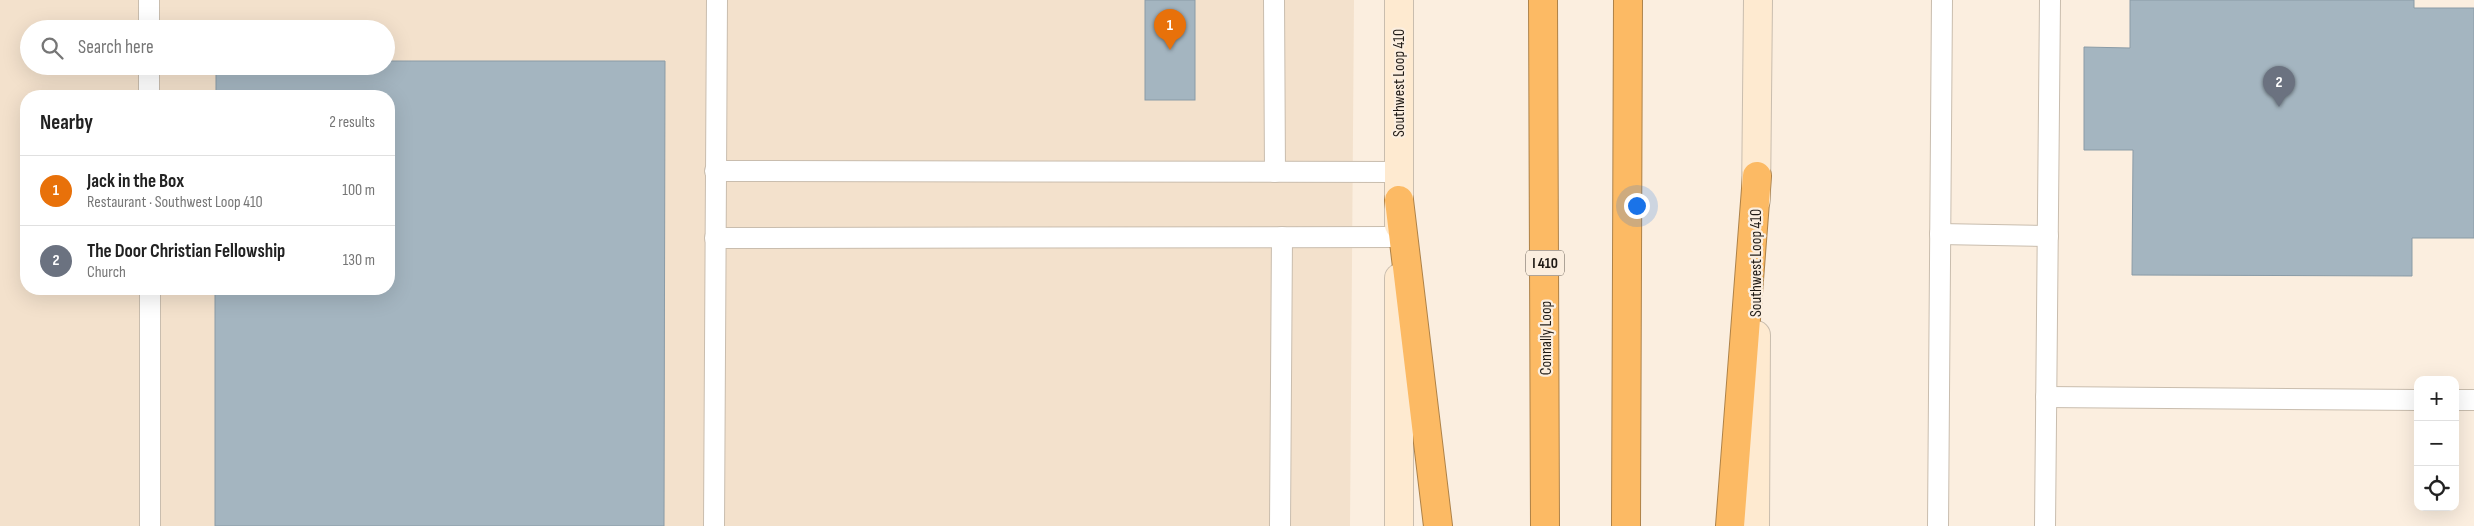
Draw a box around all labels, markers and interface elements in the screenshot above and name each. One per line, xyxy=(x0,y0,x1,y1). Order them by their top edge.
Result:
pin: 1 xyxy=(1154,9,1186,50)
search box xyxy=(20,20,395,75)
street label: Southwest Loop 410 xyxy=(1390,29,1409,137)
icon: search xyxy=(38,34,66,62)
text: Search here xyxy=(78,36,154,59)
pin: 2 xyxy=(2263,66,2295,107)
text: Nearby xyxy=(40,110,93,135)
text: 2 results xyxy=(329,113,375,132)
text: Jack in the Box xyxy=(87,170,184,193)
text: 1 xyxy=(53,181,59,200)
text: 100 m xyxy=(342,181,375,200)
text: Restaurant · Southwest Loop 410 xyxy=(87,193,263,212)
your location xyxy=(1624,193,1650,219)
street label: Southwest Loop 410 xyxy=(1747,209,1766,317)
text: The Door Christian Fellowship xyxy=(87,240,285,263)
road number: I 410 xyxy=(1526,250,1564,276)
text: 2 xyxy=(52,251,60,270)
text: 130 m xyxy=(343,251,375,270)
text: Church xyxy=(87,263,126,282)
street label: Connally Loop xyxy=(1537,301,1556,375)
map controls xyxy=(2414,376,2459,511)
button: + xyxy=(2414,376,2459,421)
button: − xyxy=(2414,421,2459,466)
button: locate xyxy=(2414,466,2459,511)

